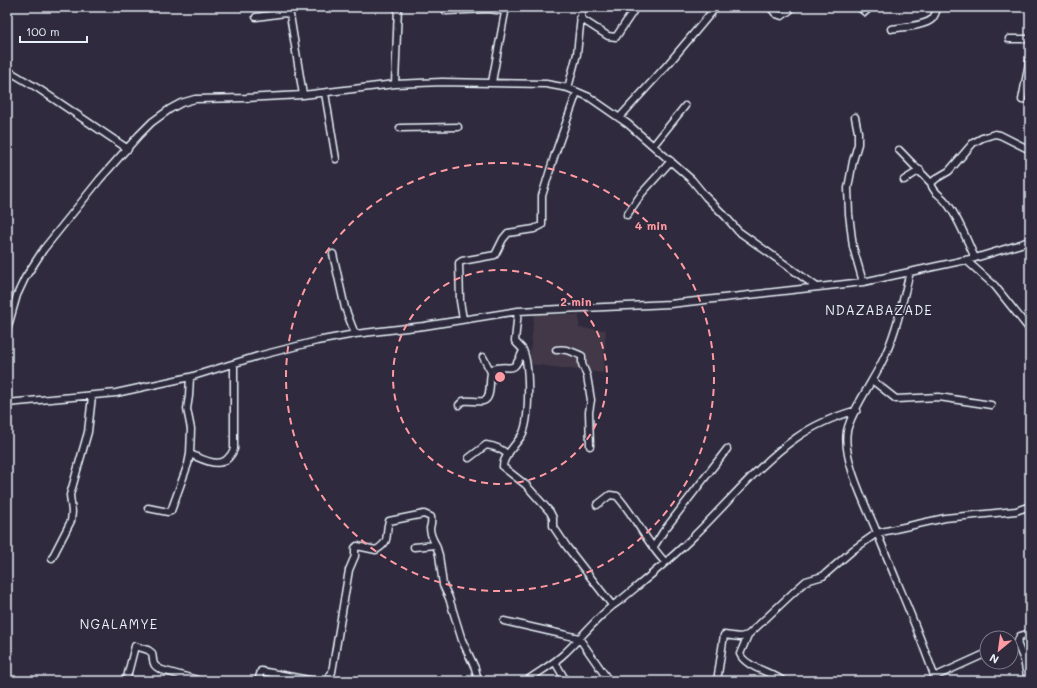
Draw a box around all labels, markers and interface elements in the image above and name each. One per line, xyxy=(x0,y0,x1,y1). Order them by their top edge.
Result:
scale bar xyxy=(20,18,87,44)
text: 100 m xyxy=(26,23,60,39)
text: 4 min xyxy=(635,217,667,233)
text: 2 min xyxy=(560,293,592,309)
district label: NDAZABAZADE xyxy=(825,301,933,318)
centre of rings xyxy=(493,370,507,384)
district label: NGALAMYE xyxy=(80,615,158,632)
north arrow xyxy=(979,630,1019,670)
text: N xyxy=(987,651,1001,668)

